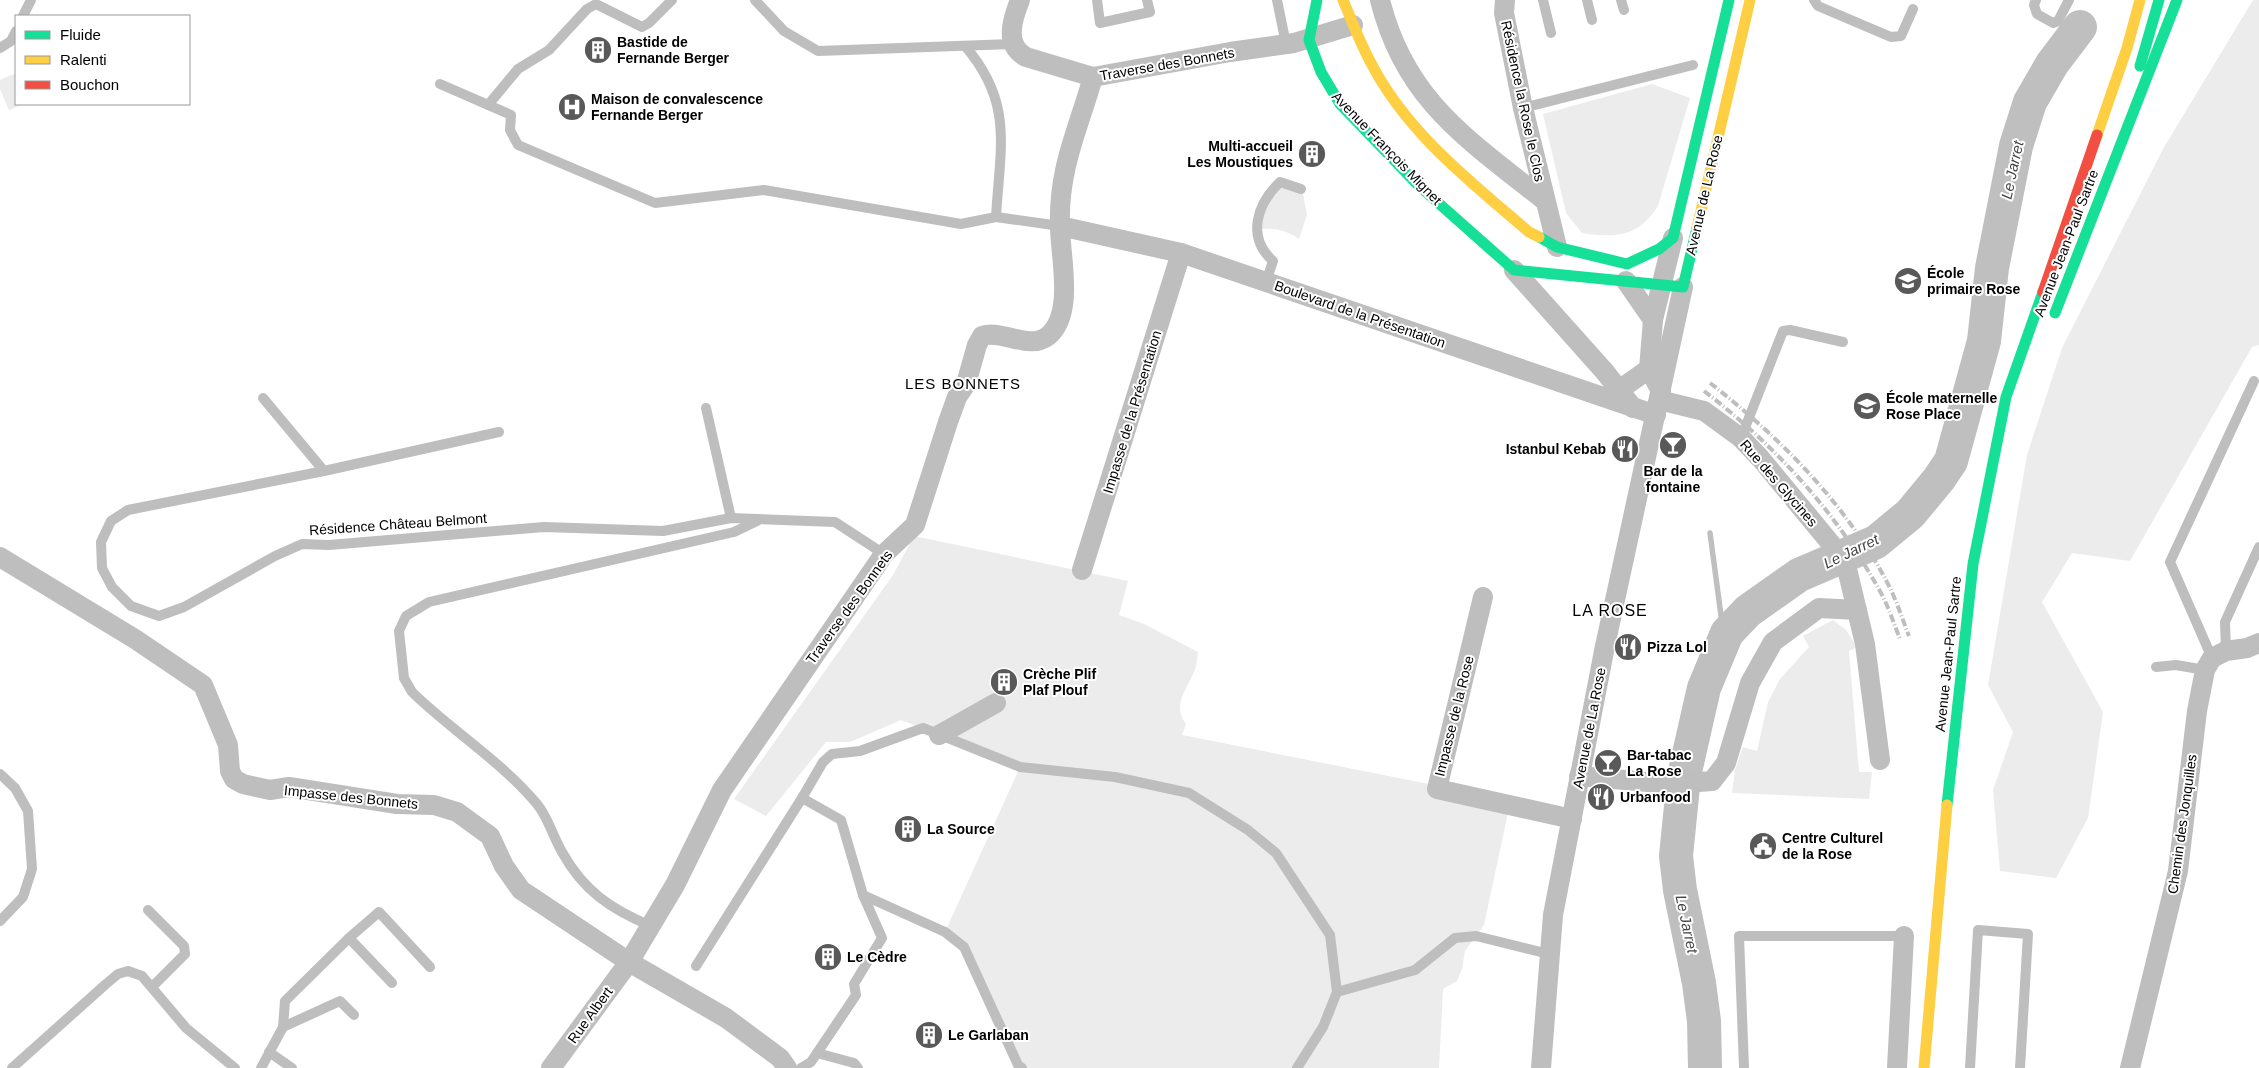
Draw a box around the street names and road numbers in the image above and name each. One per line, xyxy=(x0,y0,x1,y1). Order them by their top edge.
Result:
street label: Résidence la Rose le Clos xyxy=(1498,19,1548,183)
street label: Traverse des Bonnets xyxy=(1098,44,1236,84)
street label: Avenue François Mignet xyxy=(1329,88,1445,208)
street label: Avenue de La Rose xyxy=(1682,133,1726,257)
street label: Avenue Jean-Paul Sartre xyxy=(2031,167,2102,319)
street label: Boulevard de la Présentation xyxy=(1272,277,1448,351)
street label: Impasse de la Présentation xyxy=(1100,329,1164,495)
street label: Rue des Glycines xyxy=(1737,436,1821,530)
street label: Résidence Château Belmont xyxy=(309,510,488,538)
street label: Traverse des Bonnets xyxy=(802,547,896,667)
street label: Avenue Jean-Paul Sartre xyxy=(1932,575,1964,733)
street label: Impasse de la Rose xyxy=(1431,654,1477,778)
street label: Avenue de La Rose xyxy=(1569,666,1609,790)
street label: Chemin des Jonquilles xyxy=(2164,753,2200,895)
street label: Impasse des Bonnets xyxy=(283,782,419,812)
street label: Rue Albert xyxy=(564,984,616,1046)

